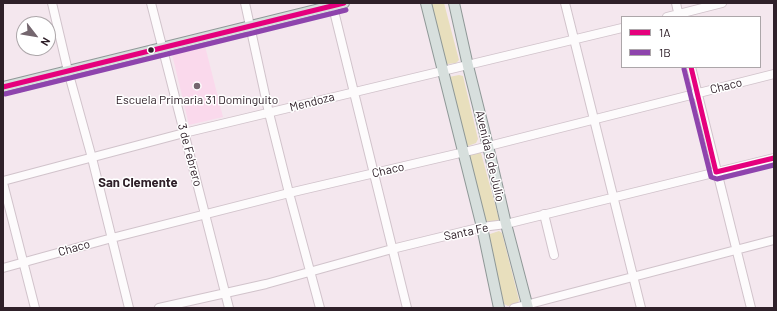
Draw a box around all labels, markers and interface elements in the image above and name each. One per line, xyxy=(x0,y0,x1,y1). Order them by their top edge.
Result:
north arrow xyxy=(16,16,56,56)
legend xyxy=(621,16,761,68)
text: 1A xyxy=(659,25,670,39)
text: N xyxy=(38,35,53,48)
unlabelled marker xyxy=(146,45,156,55)
text: 1B xyxy=(659,45,671,59)
street label: Chaco xyxy=(708,75,744,97)
marker: Escuela Primaria 31 Dominguito xyxy=(192,81,202,91)
street label: Mendoza xyxy=(288,89,336,115)
place label: Escuela Primaria 31 Dominguito xyxy=(116,93,278,107)
street label: Avenida 9 de Julio xyxy=(473,109,507,203)
street label: 3 de Febrero xyxy=(175,122,205,188)
street label: Chaco xyxy=(370,159,406,181)
district label: San Clemente xyxy=(98,175,178,191)
street label: Santa Fe xyxy=(442,220,490,244)
street label: Chaco xyxy=(56,237,92,259)

